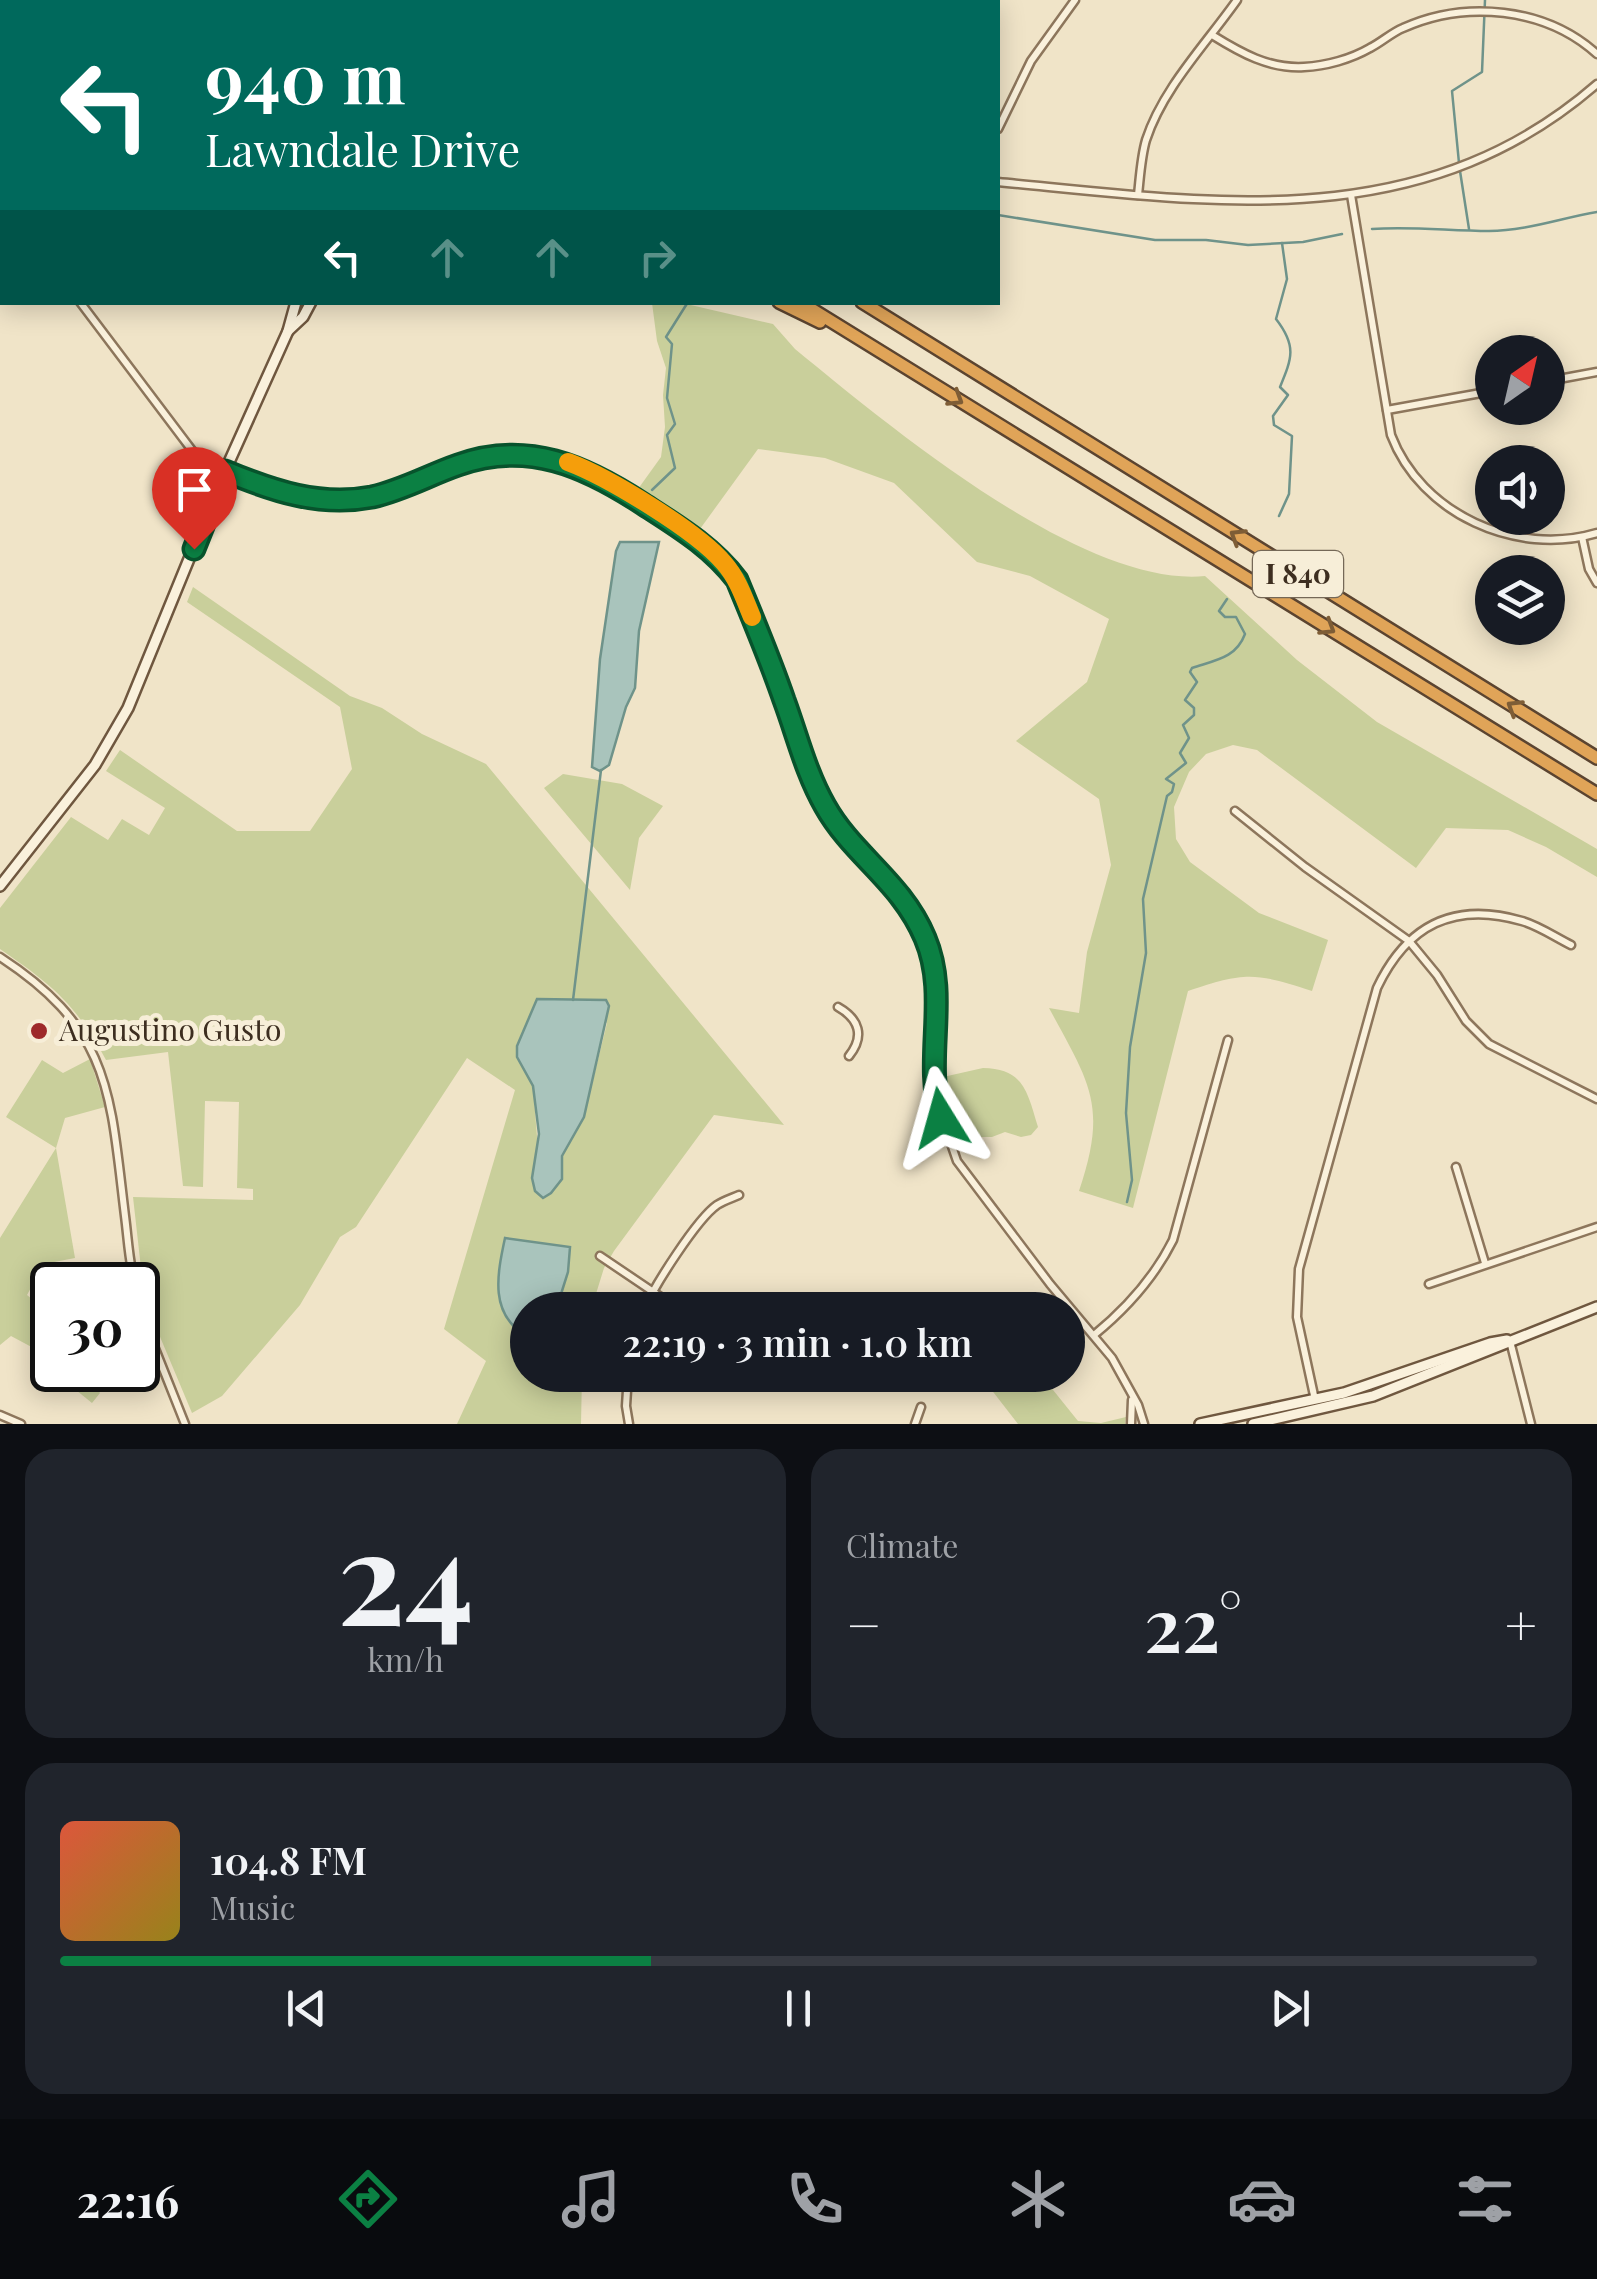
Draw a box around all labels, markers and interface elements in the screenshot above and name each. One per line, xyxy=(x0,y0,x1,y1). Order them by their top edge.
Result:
text: 940 m xyxy=(205,28,405,122)
icon: left xyxy=(40,40,170,170)
text: Lawndale Drive xyxy=(205,118,520,178)
icon: left xyxy=(315,230,370,285)
icon: ahead xyxy=(420,230,475,285)
icon: ahead xyxy=(525,230,580,285)
icon: right xyxy=(630,230,685,285)
north arrow xyxy=(1475,335,1565,425)
map controls xyxy=(1475,335,1565,645)
one-way arrow xyxy=(945,386,963,405)
button: sound xyxy=(1475,445,1565,535)
pin xyxy=(152,447,237,550)
icon: arrive xyxy=(167,462,222,517)
one-way arrow xyxy=(1230,530,1248,549)
road number: I 840 xyxy=(1253,551,1343,597)
button: layers xyxy=(1475,555,1565,645)
one-way arrow xyxy=(1317,616,1335,635)
one-way arrow xyxy=(1507,700,1525,719)
place label: Augustino Gusto xyxy=(58,1009,281,1049)
marker: Augustino Gusto xyxy=(28,1020,50,1042)
position arrow xyxy=(889,1066,993,1170)
speed limit sign: 30 xyxy=(30,1262,160,1392)
text: 22:19 · 3 min · 1.0 km xyxy=(623,1316,972,1367)
text: 24 xyxy=(337,1485,474,1659)
text: Climate xyxy=(846,1523,958,1566)
text: 22° xyxy=(1144,1572,1242,1672)
text: − xyxy=(846,1586,882,1660)
text: + xyxy=(1505,1586,1537,1660)
text: km/h xyxy=(367,1637,444,1680)
text: 104.8 FM xyxy=(210,1834,367,1885)
text: Music xyxy=(210,1885,295,1928)
icon: previous xyxy=(279,1981,334,2036)
icon: pause xyxy=(771,1981,826,2036)
icon: next xyxy=(1263,1981,1318,2036)
icon: directions xyxy=(333,2164,403,2234)
icon: music xyxy=(556,2164,626,2234)
icon: phone xyxy=(780,2164,850,2234)
icon: climate xyxy=(1003,2164,1073,2234)
icon: car xyxy=(1227,2164,1297,2234)
icon: filters xyxy=(1450,2164,1520,2234)
text: 22:16 xyxy=(77,2169,179,2229)

